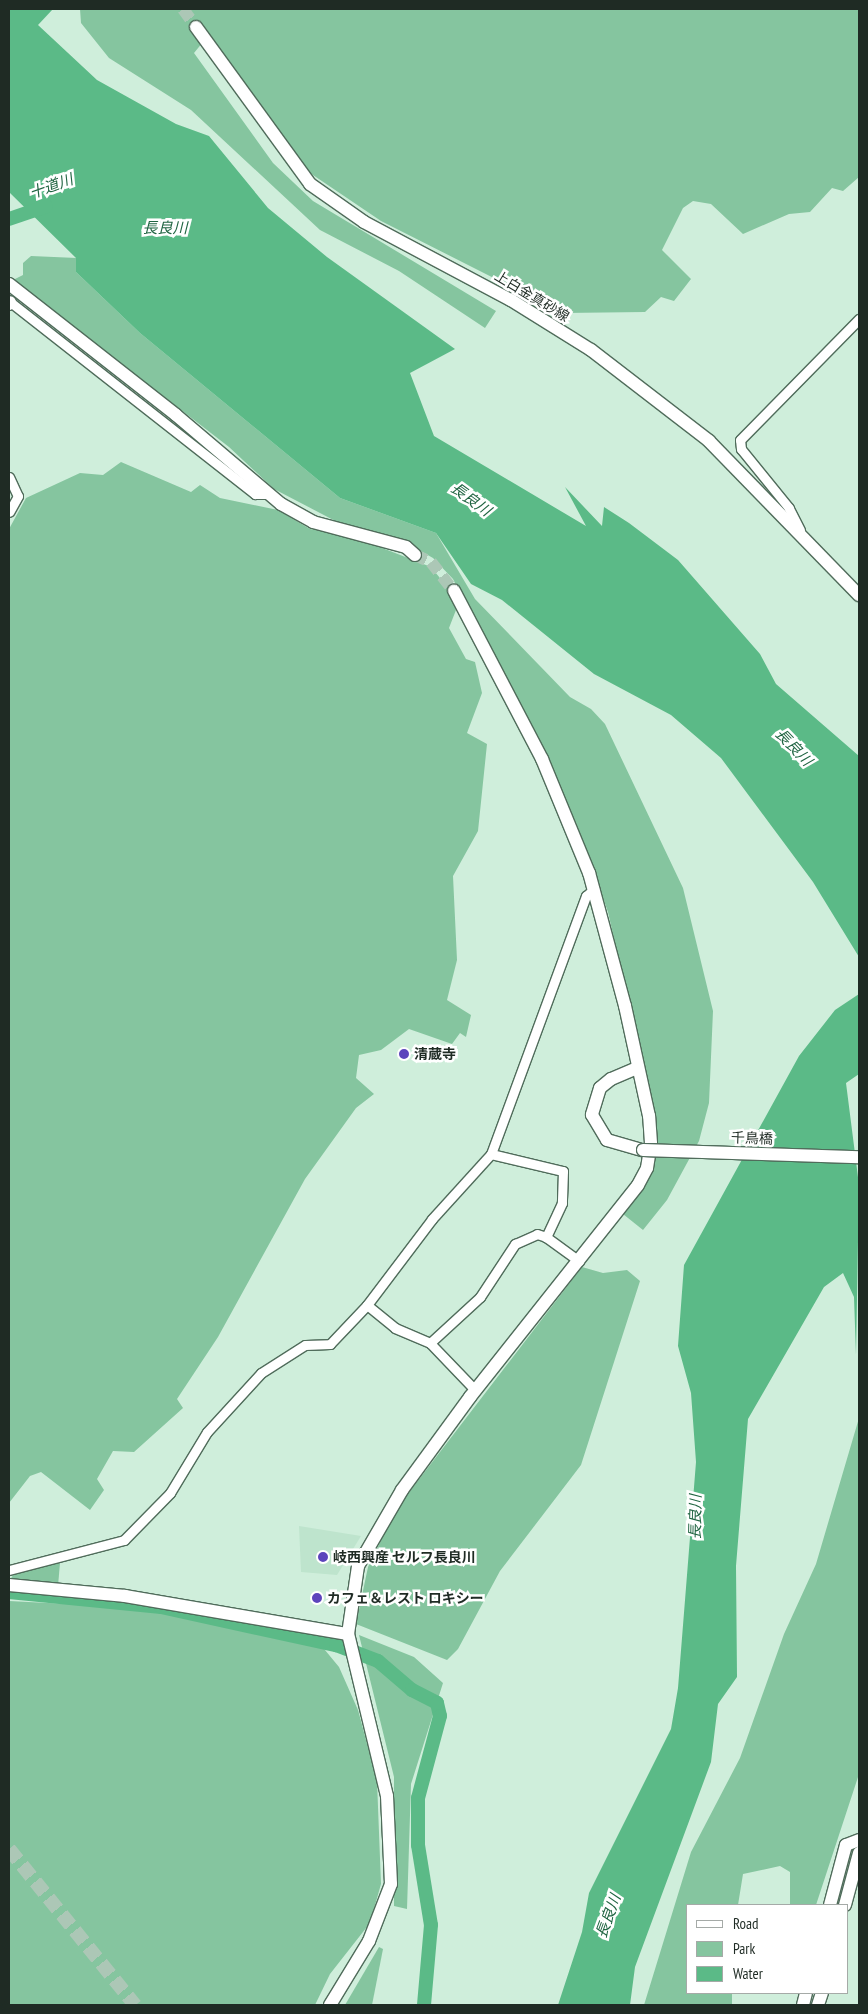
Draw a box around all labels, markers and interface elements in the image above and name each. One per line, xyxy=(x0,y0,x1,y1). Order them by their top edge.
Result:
water label: 十道川 xyxy=(27,170,75,202)
water label: 長良川 xyxy=(143,219,187,237)
street label: 上白金真砂線 xyxy=(492,267,572,325)
water label: 長良川 xyxy=(448,478,494,520)
water label: 長良川 xyxy=(772,725,816,769)
place label: 清蔵寺 xyxy=(414,1046,456,1062)
marker: 清蔵寺 xyxy=(398,1048,410,1060)
street label: 千鳥橋 xyxy=(731,1129,773,1147)
water label: 長良川 xyxy=(686,1494,704,1540)
place label: 岐西興産 セルフ長良川 xyxy=(333,1549,476,1565)
marker: 岐西興産 セルフ長良川 xyxy=(317,1551,329,1563)
place label: カフェ＆レスト ロキシー xyxy=(327,1590,484,1606)
marker: カフェ＆レスト ロキシー xyxy=(311,1592,323,1604)
water label: 長良川 xyxy=(592,1892,624,1940)
legend xyxy=(686,1904,848,1994)
text: Road xyxy=(733,1914,759,1933)
text: Park xyxy=(733,1939,755,1958)
text: Water xyxy=(733,1964,763,1983)

